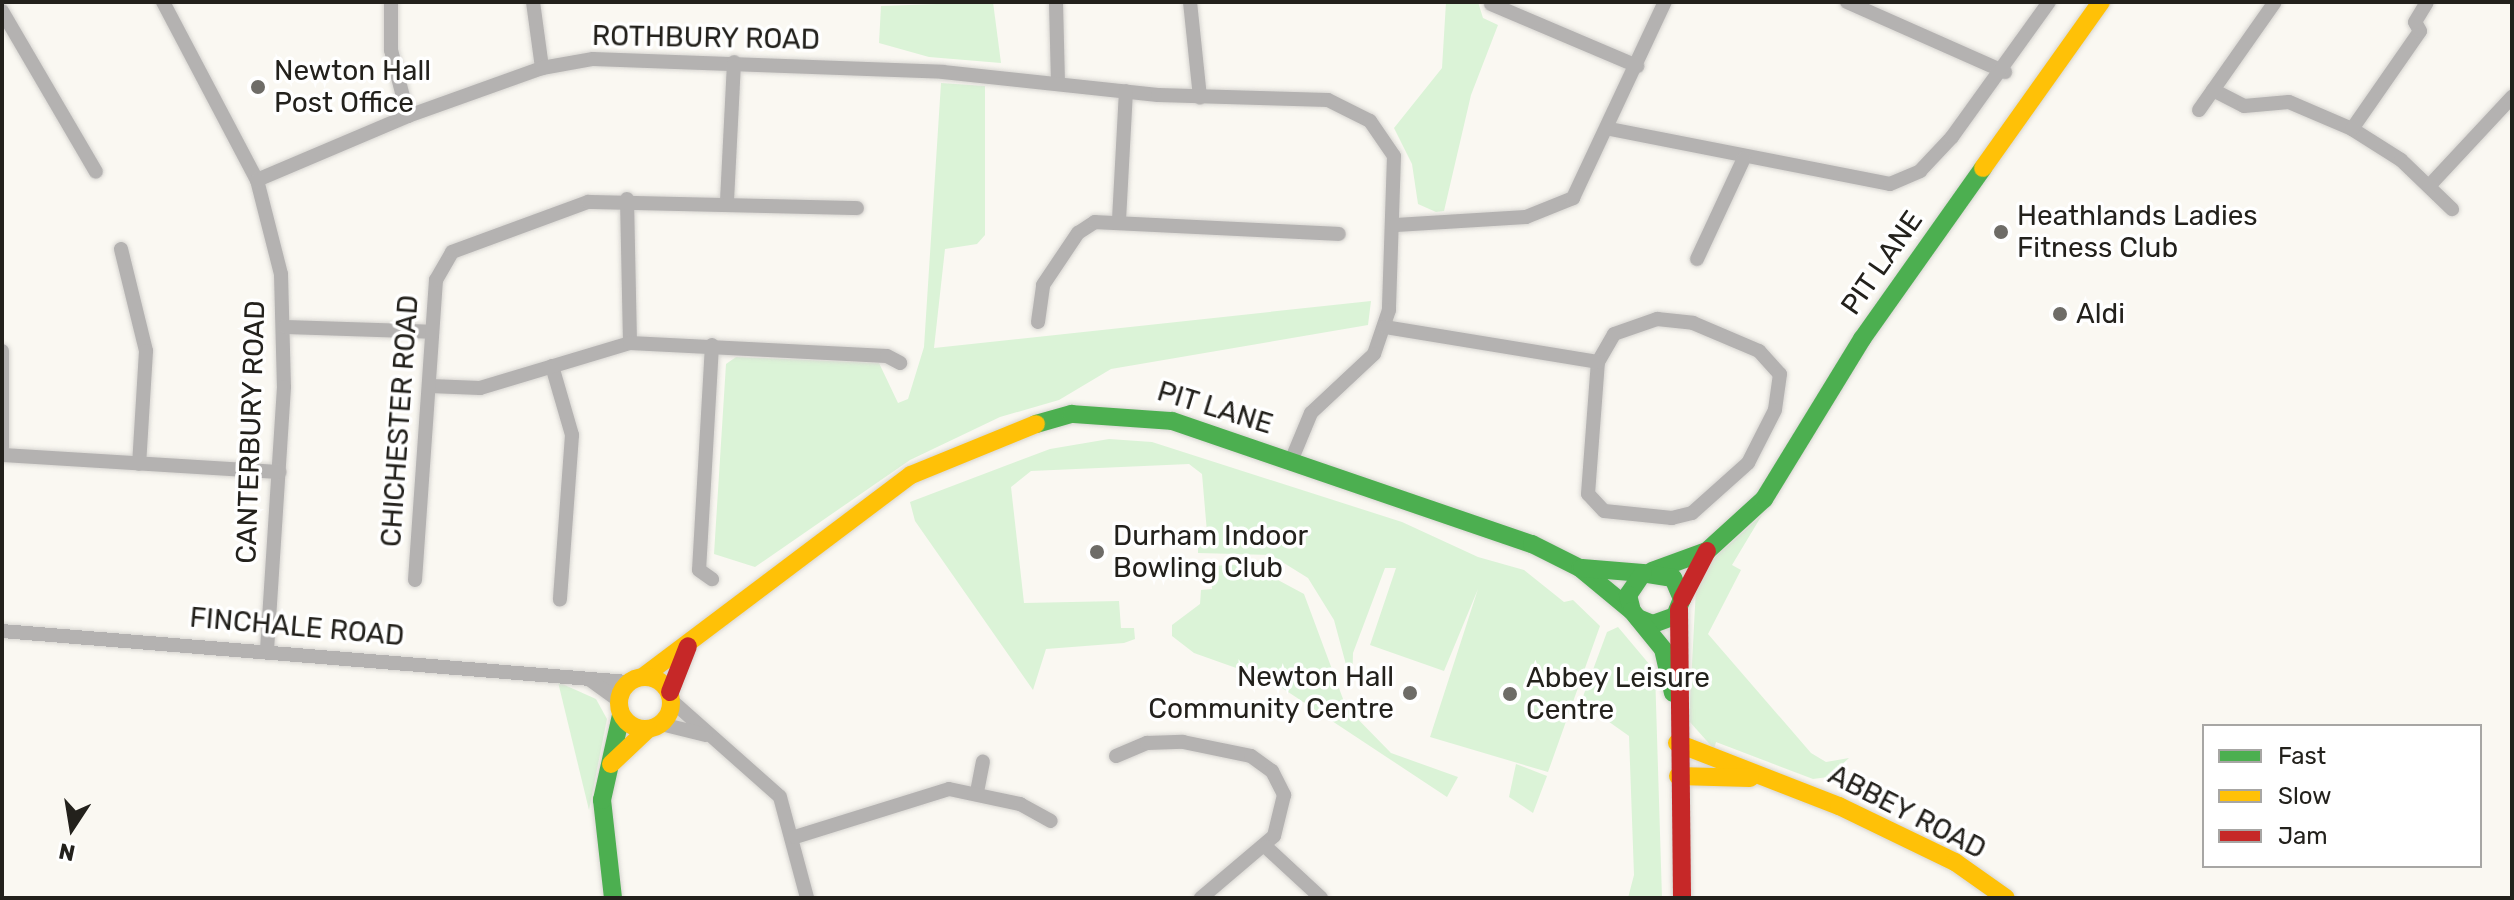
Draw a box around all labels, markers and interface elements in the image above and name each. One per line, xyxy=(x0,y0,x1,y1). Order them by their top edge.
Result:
street label: ROTHBURY ROAD xyxy=(591,19,821,57)
place label: Newton Hall Post Office xyxy=(274,54,431,120)
marker: Newton Hall Post Office xyxy=(249,78,267,96)
place label: Heathlands Ladies Fitness Club xyxy=(2017,199,2258,265)
street label: PIT LANE xyxy=(1834,204,1930,322)
marker: Heathlands Ladies Fitness Club xyxy=(1992,223,2010,241)
street label: CHICHESTER ROAD xyxy=(374,294,426,548)
place label: Aldi xyxy=(2076,297,2125,331)
street label: CANTERBURY ROAD xyxy=(230,299,272,565)
marker: Aldi xyxy=(2051,305,2069,323)
street label: PIT LANE xyxy=(1153,374,1277,442)
place label: Durham Indoor Bowling Club xyxy=(1113,519,1308,585)
marker: Durham Indoor Bowling Club xyxy=(1088,543,1106,561)
street label: FINCHALE ROAD xyxy=(188,601,406,653)
place label: Newton Hall Community Centre xyxy=(1148,660,1394,726)
place label: Abbey Leisure Centre xyxy=(1526,661,1711,727)
marker: Newton Hall Community Centre xyxy=(1401,684,1419,702)
marker: Abbey Leisure Centre xyxy=(1501,685,1519,703)
legend xyxy=(2202,724,2482,868)
text: Fast xyxy=(2278,742,2326,770)
street label: ABBEY ROAD xyxy=(1822,758,1992,866)
text: Slow xyxy=(2278,782,2331,810)
north arrow xyxy=(32,788,112,868)
text: Jam xyxy=(2278,822,2328,850)
text: N xyxy=(56,837,77,867)

